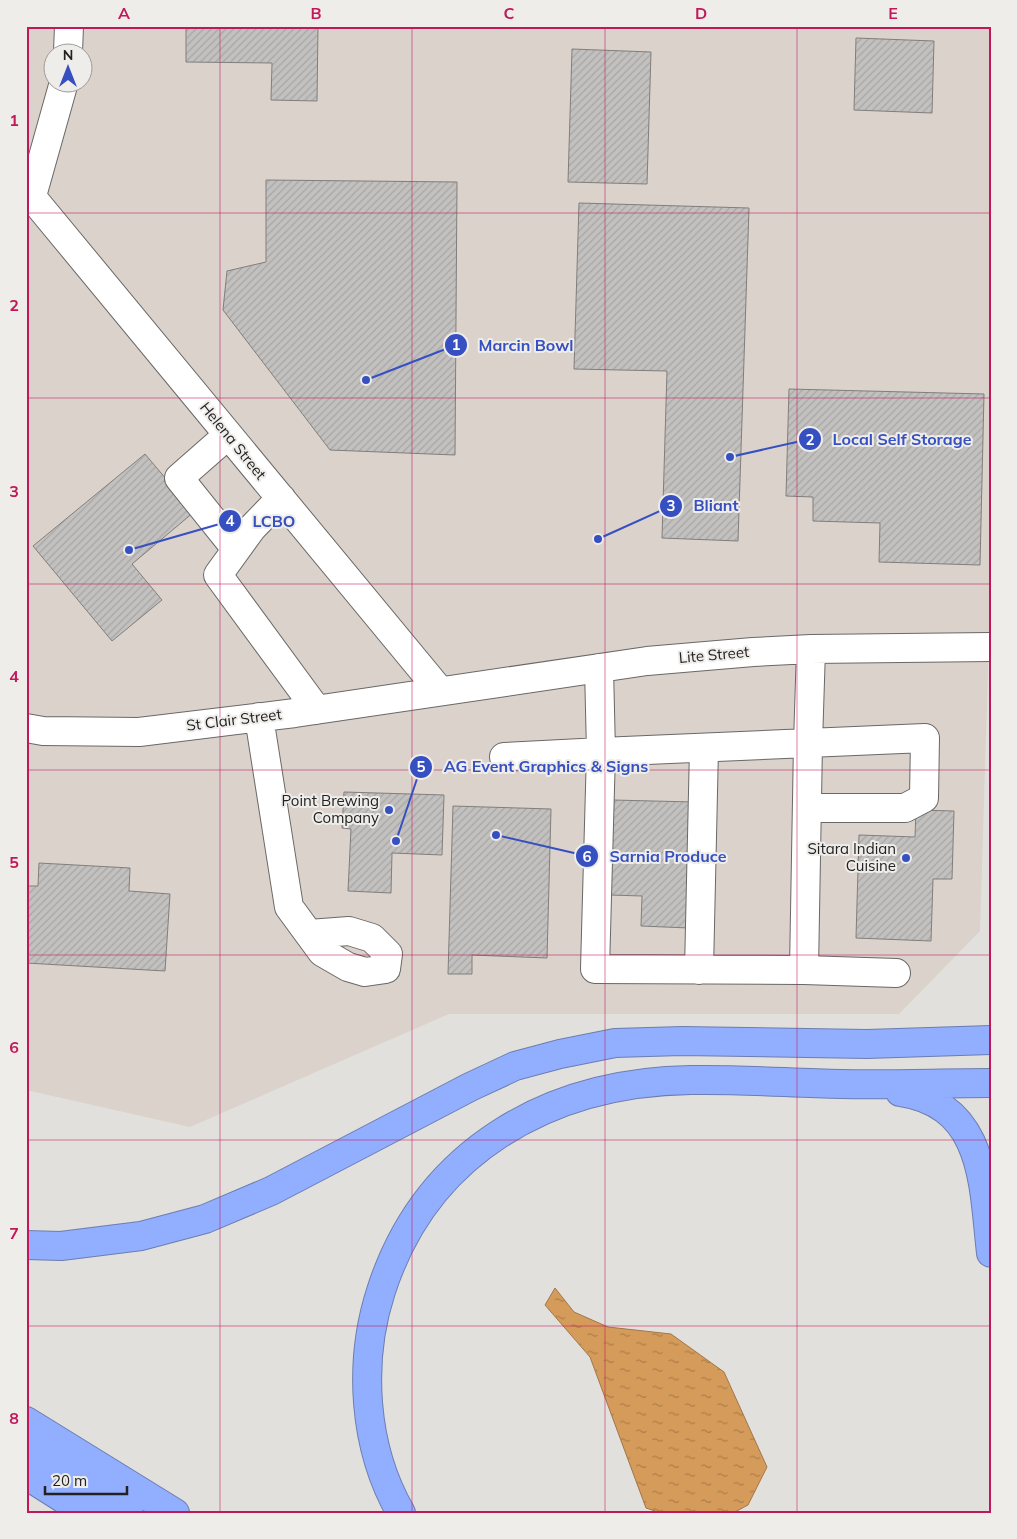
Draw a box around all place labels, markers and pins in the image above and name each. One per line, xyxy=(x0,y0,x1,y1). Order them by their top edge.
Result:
callout: Marcin Bowl xyxy=(444,330,584,361)
callout: Local Self Storage xyxy=(797,424,981,455)
callout: Bliant xyxy=(659,490,749,521)
callout: LCBO xyxy=(218,505,306,536)
callout: AG Event Graphics & Signs xyxy=(409,751,658,782)
place label: Point Brewing Company xyxy=(281,791,379,827)
marker: Point Brewing Company xyxy=(383,804,395,816)
place label: Sitara Indian Cuisine xyxy=(808,839,896,875)
callout: Sarnia Produce xyxy=(575,841,737,872)
marker: Sitara Indian Cuisine xyxy=(900,852,912,864)

